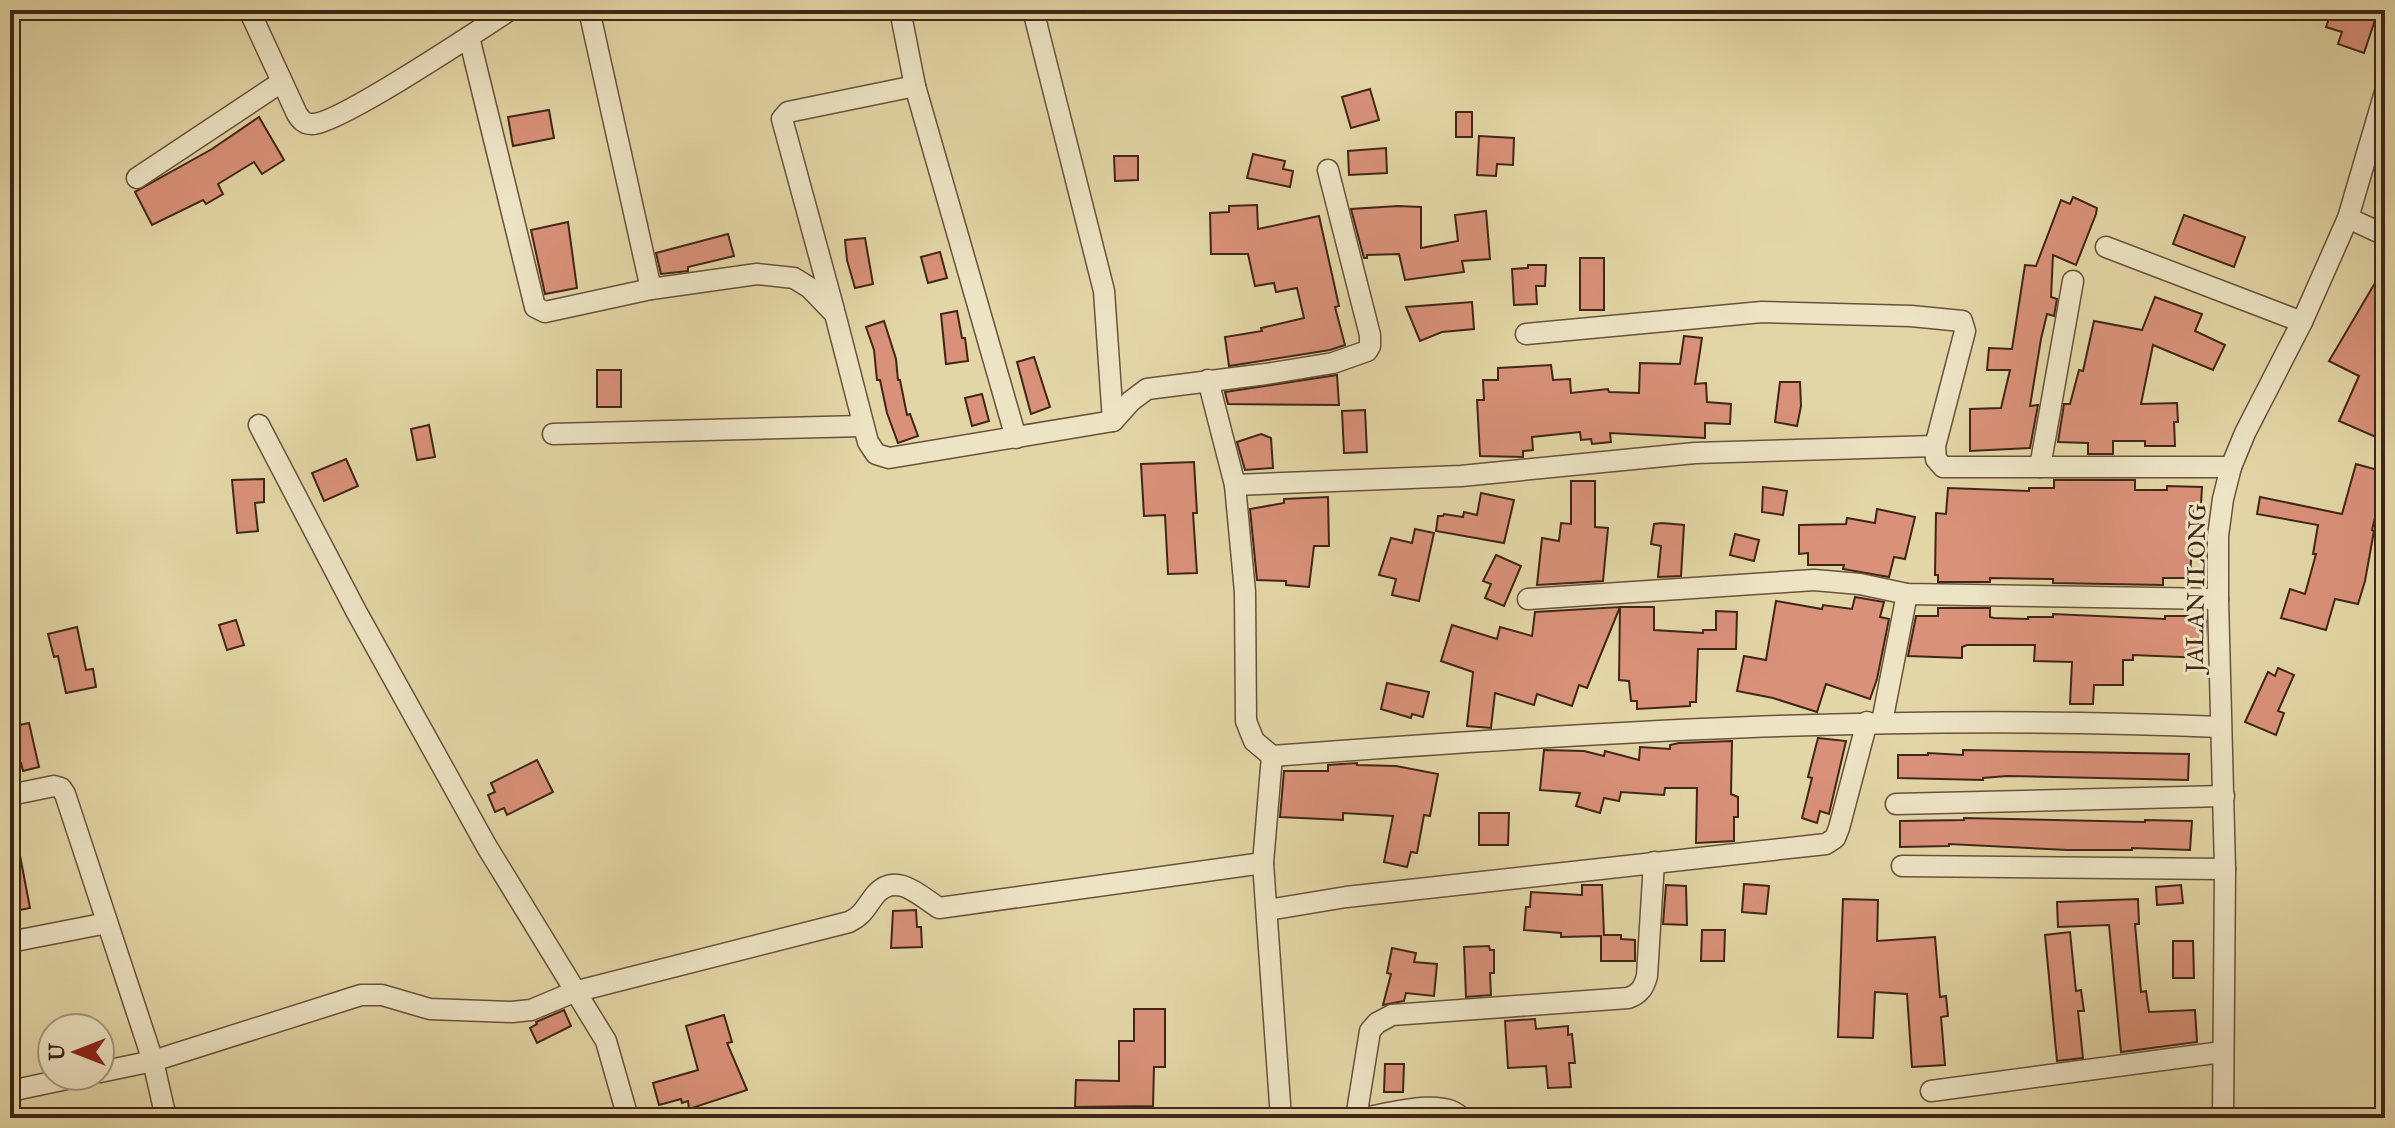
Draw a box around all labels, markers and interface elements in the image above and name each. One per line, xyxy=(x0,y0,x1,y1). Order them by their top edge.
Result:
street label: JALAN ILONG xyxy=(2179,503,2212,676)
north arrow xyxy=(36,1012,116,1092)
text: U xyxy=(43,1043,70,1061)

